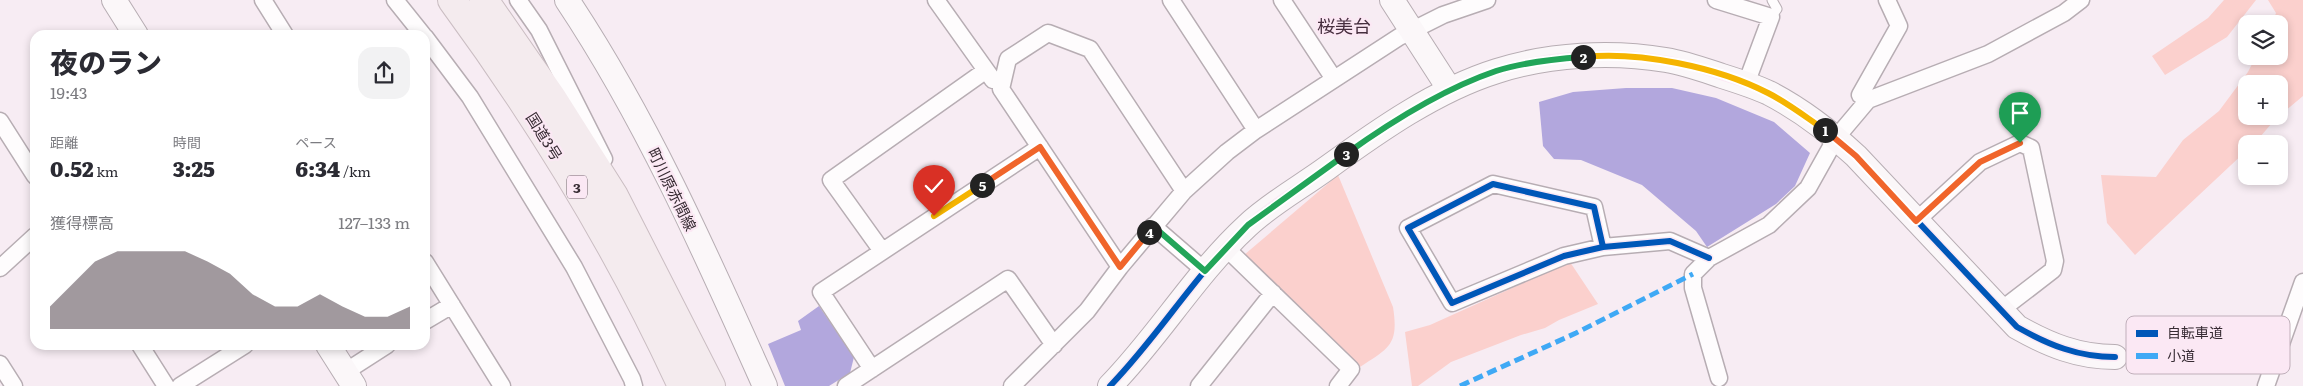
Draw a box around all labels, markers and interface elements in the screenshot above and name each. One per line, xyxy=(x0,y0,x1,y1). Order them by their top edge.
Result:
district label: 桜美台 xyxy=(1317,12,1371,39)
map controls xyxy=(2238,15,2288,185)
button: layers xyxy=(2238,15,2288,65)
text: 夜のラン xyxy=(50,40,162,82)
pin: 2 xyxy=(1570,44,1596,70)
button: share xyxy=(358,47,410,99)
text: 2 xyxy=(1580,47,1587,67)
button: + xyxy=(2238,75,2288,125)
text: 19:43 xyxy=(50,80,87,104)
pin xyxy=(1999,92,2041,143)
icon: arrive xyxy=(2006,99,2034,127)
street label: 国道3号 xyxy=(521,107,569,165)
pin: 1 xyxy=(1812,118,1838,142)
text: 1 xyxy=(1823,120,1828,140)
text: 距離 xyxy=(50,132,78,152)
text: 時間 xyxy=(173,132,201,152)
text: ペース xyxy=(295,132,337,152)
button: − xyxy=(2238,135,2288,185)
pin: 3 xyxy=(1334,142,1358,166)
street label: 町川原赤間線 xyxy=(643,144,703,234)
text: 3 xyxy=(1343,144,1350,164)
text: 0.52 xyxy=(50,152,94,183)
text: 3:25 xyxy=(173,152,215,183)
text: 6:34 xyxy=(295,152,340,183)
text: km xyxy=(94,161,118,181)
text: /km xyxy=(340,161,371,181)
pin xyxy=(913,165,955,216)
icon: check xyxy=(920,172,948,200)
pin: 5 xyxy=(970,172,994,198)
text: 5 xyxy=(979,175,986,195)
road number: 3 xyxy=(567,176,587,198)
text: 獲得標高 xyxy=(50,210,114,234)
text: 127–133 m xyxy=(338,210,410,234)
pin: 4 xyxy=(1136,220,1162,244)
text: 4 xyxy=(1145,222,1154,242)
legend xyxy=(2126,316,2290,374)
text: 自転車道 xyxy=(2167,322,2223,342)
text: 小道 xyxy=(2167,345,2195,365)

